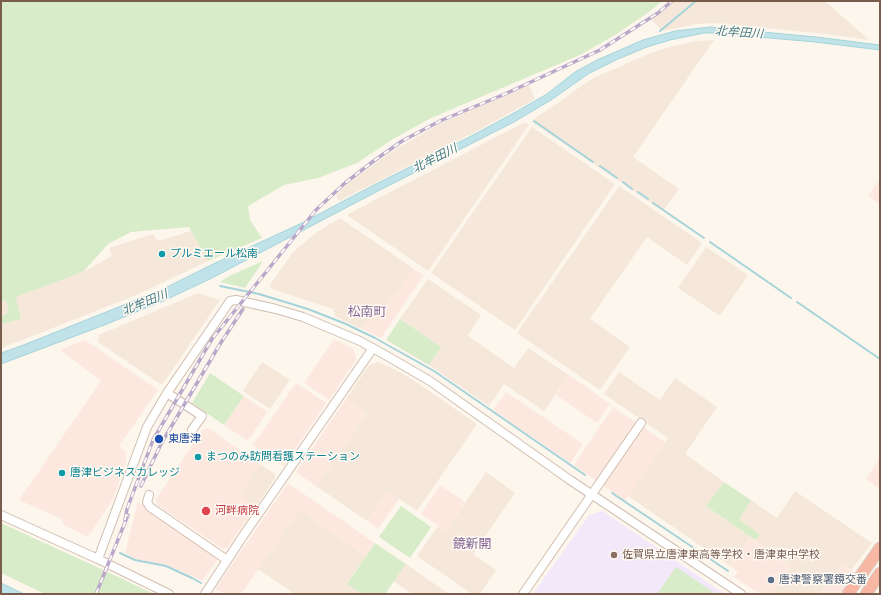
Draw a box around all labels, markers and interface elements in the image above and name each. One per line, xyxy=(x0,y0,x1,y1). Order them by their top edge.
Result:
water label: 北牟田川 xyxy=(715,24,763,42)
water label: 北牟田川 xyxy=(410,142,460,176)
place label: プルミエール松南 xyxy=(170,247,258,261)
marker: プルミエール松南 xyxy=(157,249,167,259)
water label: 北牟田川 xyxy=(120,287,170,319)
district label: 松南町 xyxy=(348,305,386,321)
place label: 東唐津 xyxy=(168,432,201,446)
marker: 東唐津 xyxy=(153,433,165,445)
place label: まつのみ訪問看護ステーション xyxy=(206,450,360,464)
marker: まつのみ訪問看護ステーション xyxy=(193,452,203,462)
place label: 唐津ビジネスカレッジ xyxy=(70,466,180,480)
marker: 唐津ビジネスカレッジ xyxy=(57,468,67,478)
place label: 河畔病院 xyxy=(215,504,259,518)
marker: 河畔病院 xyxy=(200,505,212,517)
district label: 鏡新開 xyxy=(453,537,491,553)
place label: 佐賀県立唐津東高等学校・唐津東中学校 xyxy=(622,548,820,562)
marker: 佐賀県立唐津東高等学校・唐津東中学校 xyxy=(609,550,619,560)
place label: 唐津警察署鏡交番 xyxy=(779,573,867,587)
marker: 唐津警察署鏡交番 xyxy=(766,575,776,585)

